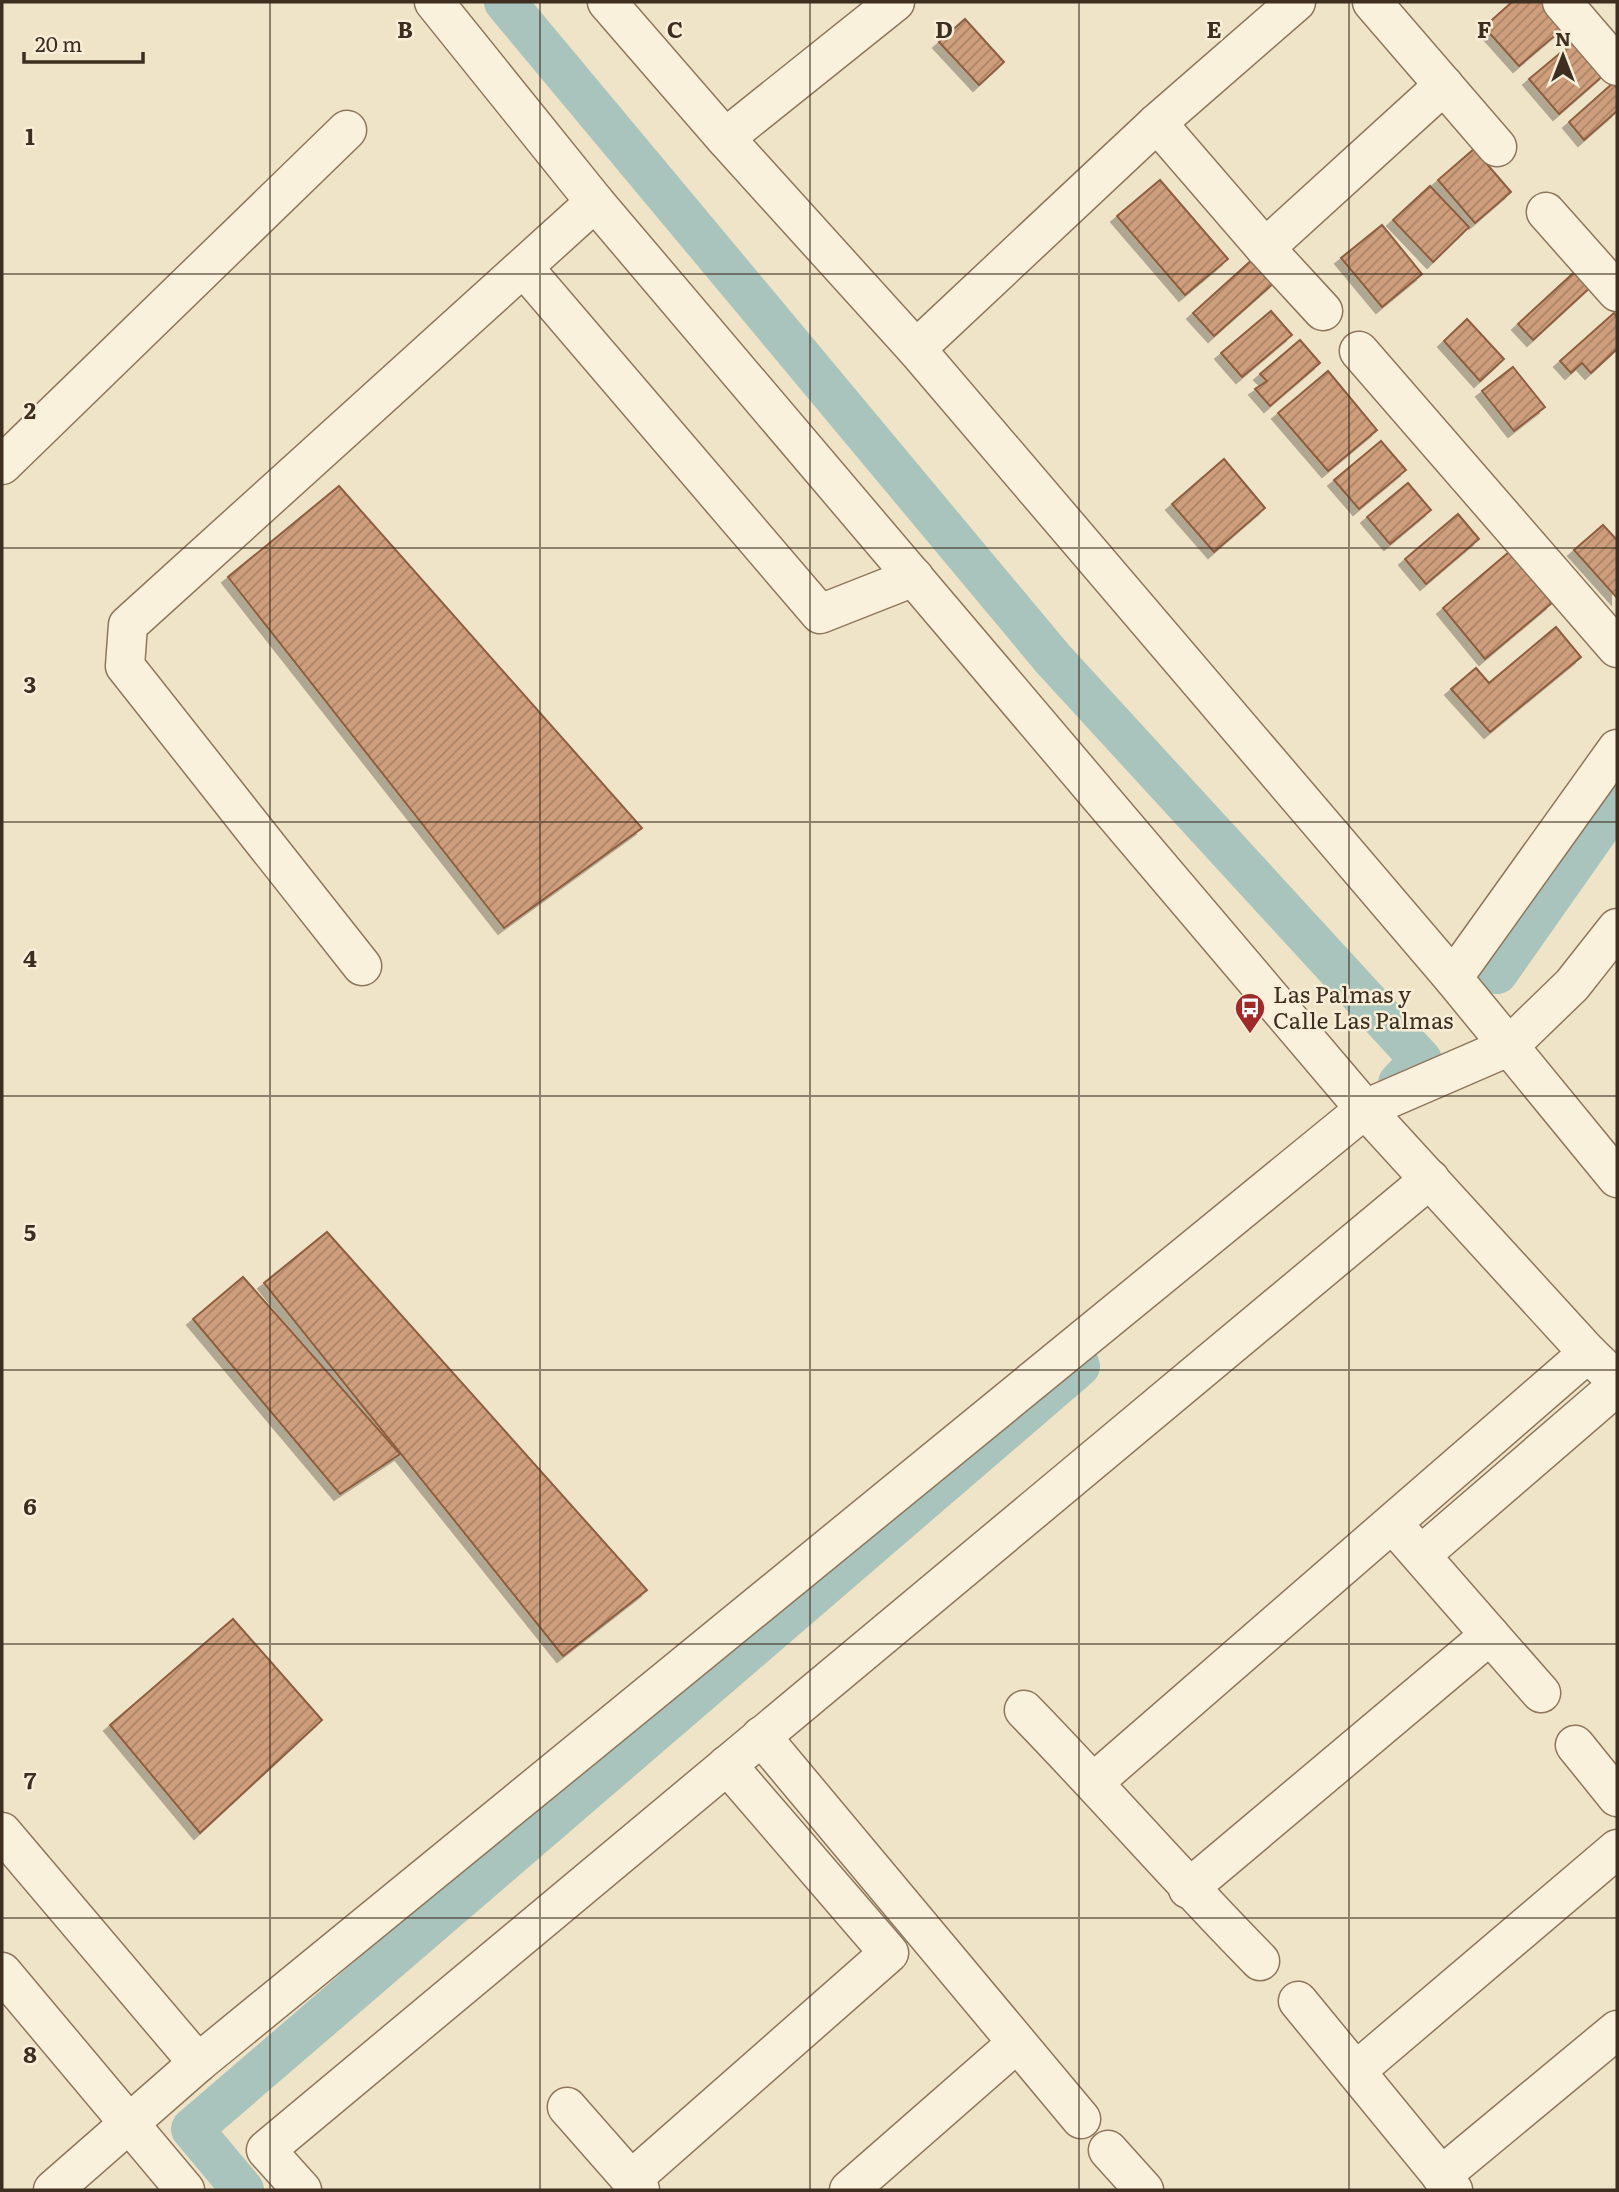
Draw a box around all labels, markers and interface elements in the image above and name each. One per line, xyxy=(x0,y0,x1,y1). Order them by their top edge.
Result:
text: B xyxy=(397,11,413,45)
text: C xyxy=(667,11,683,45)
text: D xyxy=(935,11,953,45)
text: E xyxy=(1206,11,1222,45)
text: F xyxy=(1477,11,1492,45)
scale bar xyxy=(24,21,144,65)
north arrow xyxy=(1528,21,1598,91)
text: N xyxy=(1555,24,1571,52)
text: 20 m xyxy=(35,27,82,58)
text: 1 xyxy=(25,118,35,152)
text: 2 xyxy=(24,392,36,426)
text: 3 xyxy=(24,666,36,700)
text: 4 xyxy=(23,940,37,974)
place label: Las Palmas y Calle Las Palmas xyxy=(1273,976,1453,1036)
bus stop icon: Las Palmas y Calle Las Palmas xyxy=(1233,991,1267,1035)
text: 5 xyxy=(24,1214,36,1248)
text: 6 xyxy=(23,1488,37,1522)
text: 7 xyxy=(24,1762,37,1796)
text: 8 xyxy=(23,2036,37,2070)

